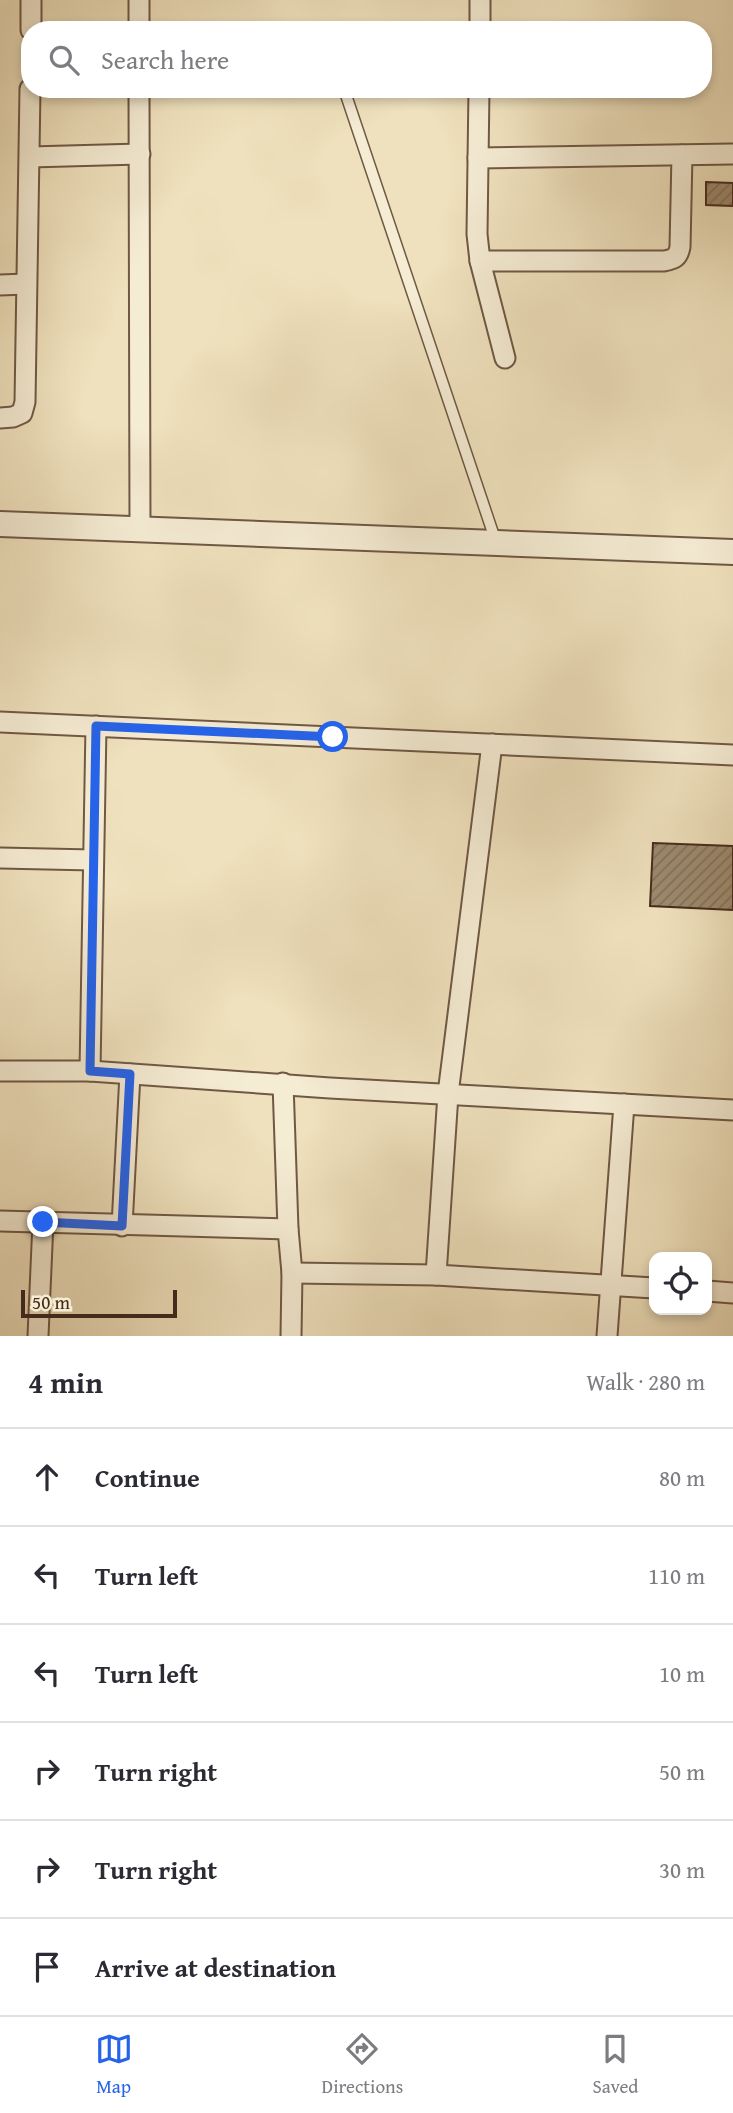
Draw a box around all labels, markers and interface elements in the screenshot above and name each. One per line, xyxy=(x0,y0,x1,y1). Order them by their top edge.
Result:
search box xyxy=(21,21,712,98)
text: Search here xyxy=(101,40,229,79)
icon: search xyxy=(45,41,83,79)
route start xyxy=(317,721,348,752)
route end xyxy=(27,1206,58,1237)
map controls xyxy=(649,1252,712,1315)
button: locate xyxy=(649,1252,712,1315)
scale bar xyxy=(21,1287,177,1319)
text: 50 m xyxy=(32,1288,70,1316)
text: 4 min xyxy=(28,1360,103,1404)
text: Walk · 280 m xyxy=(586,1365,705,1398)
icon: ahead xyxy=(28,1458,66,1496)
text: Continue xyxy=(95,1458,200,1497)
text: 80 m xyxy=(659,1461,705,1494)
icon: left xyxy=(28,1556,66,1594)
text: Turn left xyxy=(95,1556,198,1595)
text: 110 m xyxy=(648,1559,705,1592)
icon: left xyxy=(28,1654,66,1692)
text: Turn left xyxy=(95,1654,198,1693)
text: 10 m xyxy=(659,1657,705,1690)
icon: right xyxy=(28,1752,66,1790)
text: Turn right xyxy=(95,1752,217,1791)
text: 50 m xyxy=(659,1755,705,1788)
icon: right xyxy=(28,1850,66,1888)
text: Turn right xyxy=(95,1850,217,1889)
text: 30 m xyxy=(659,1853,705,1886)
icon: arrive xyxy=(28,1948,66,1986)
text: Arrive at destination xyxy=(95,1948,336,1987)
tab: Map xyxy=(95,2030,133,2100)
tab: Directions xyxy=(322,2030,403,2100)
tab: Saved xyxy=(592,2030,638,2100)

